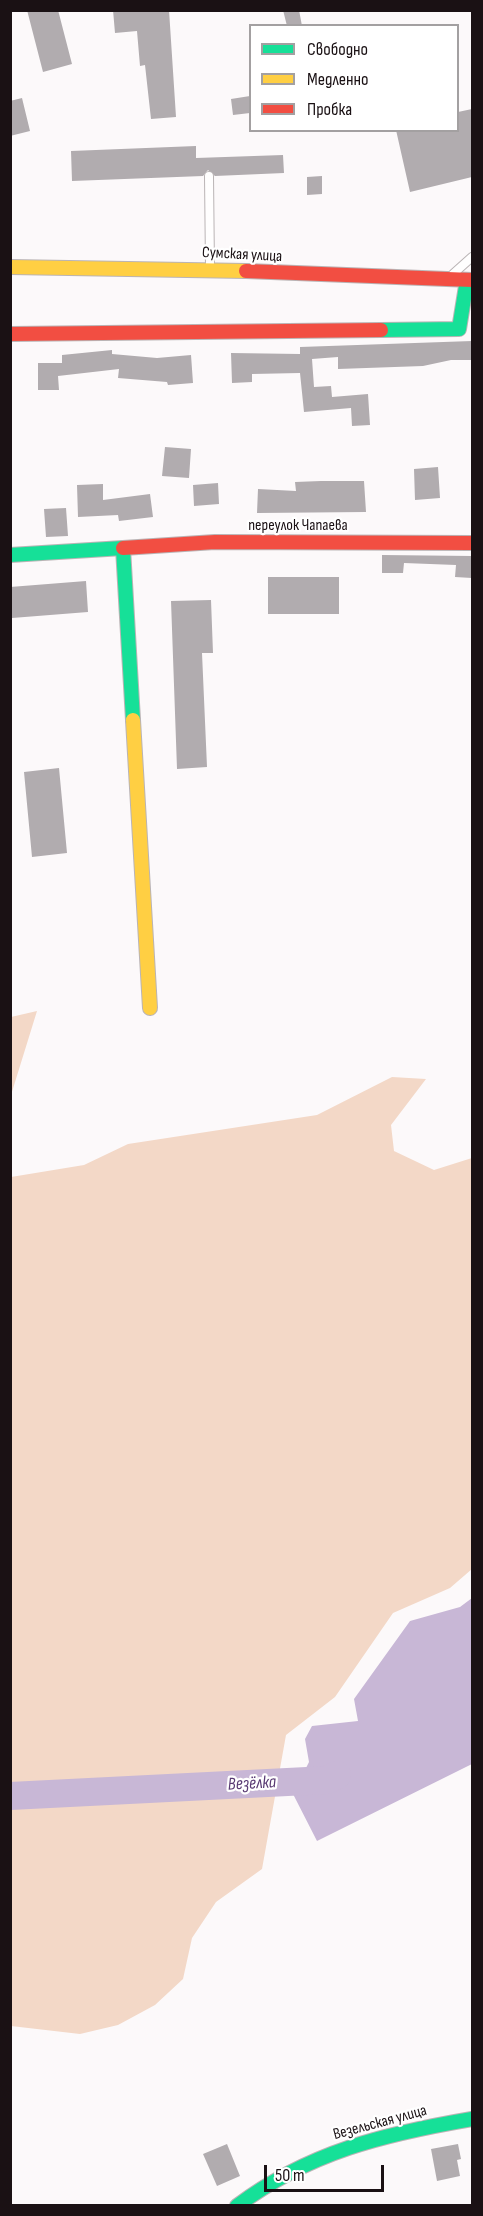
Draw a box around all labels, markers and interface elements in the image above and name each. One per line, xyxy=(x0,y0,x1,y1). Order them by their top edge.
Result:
legend xyxy=(249,24,459,132)
text: Свободно xyxy=(307,39,368,60)
text: Медленно xyxy=(307,69,369,90)
text: Пробка xyxy=(307,99,352,120)
street label: Сумская улица xyxy=(201,243,283,267)
street label: переулок Чапаева xyxy=(248,516,348,536)
water label: Везёлка xyxy=(227,1772,277,1796)
street label: Везельская улица xyxy=(331,2101,429,2145)
scale bar xyxy=(267,2153,387,2191)
text: 50 m xyxy=(275,2165,305,2186)

